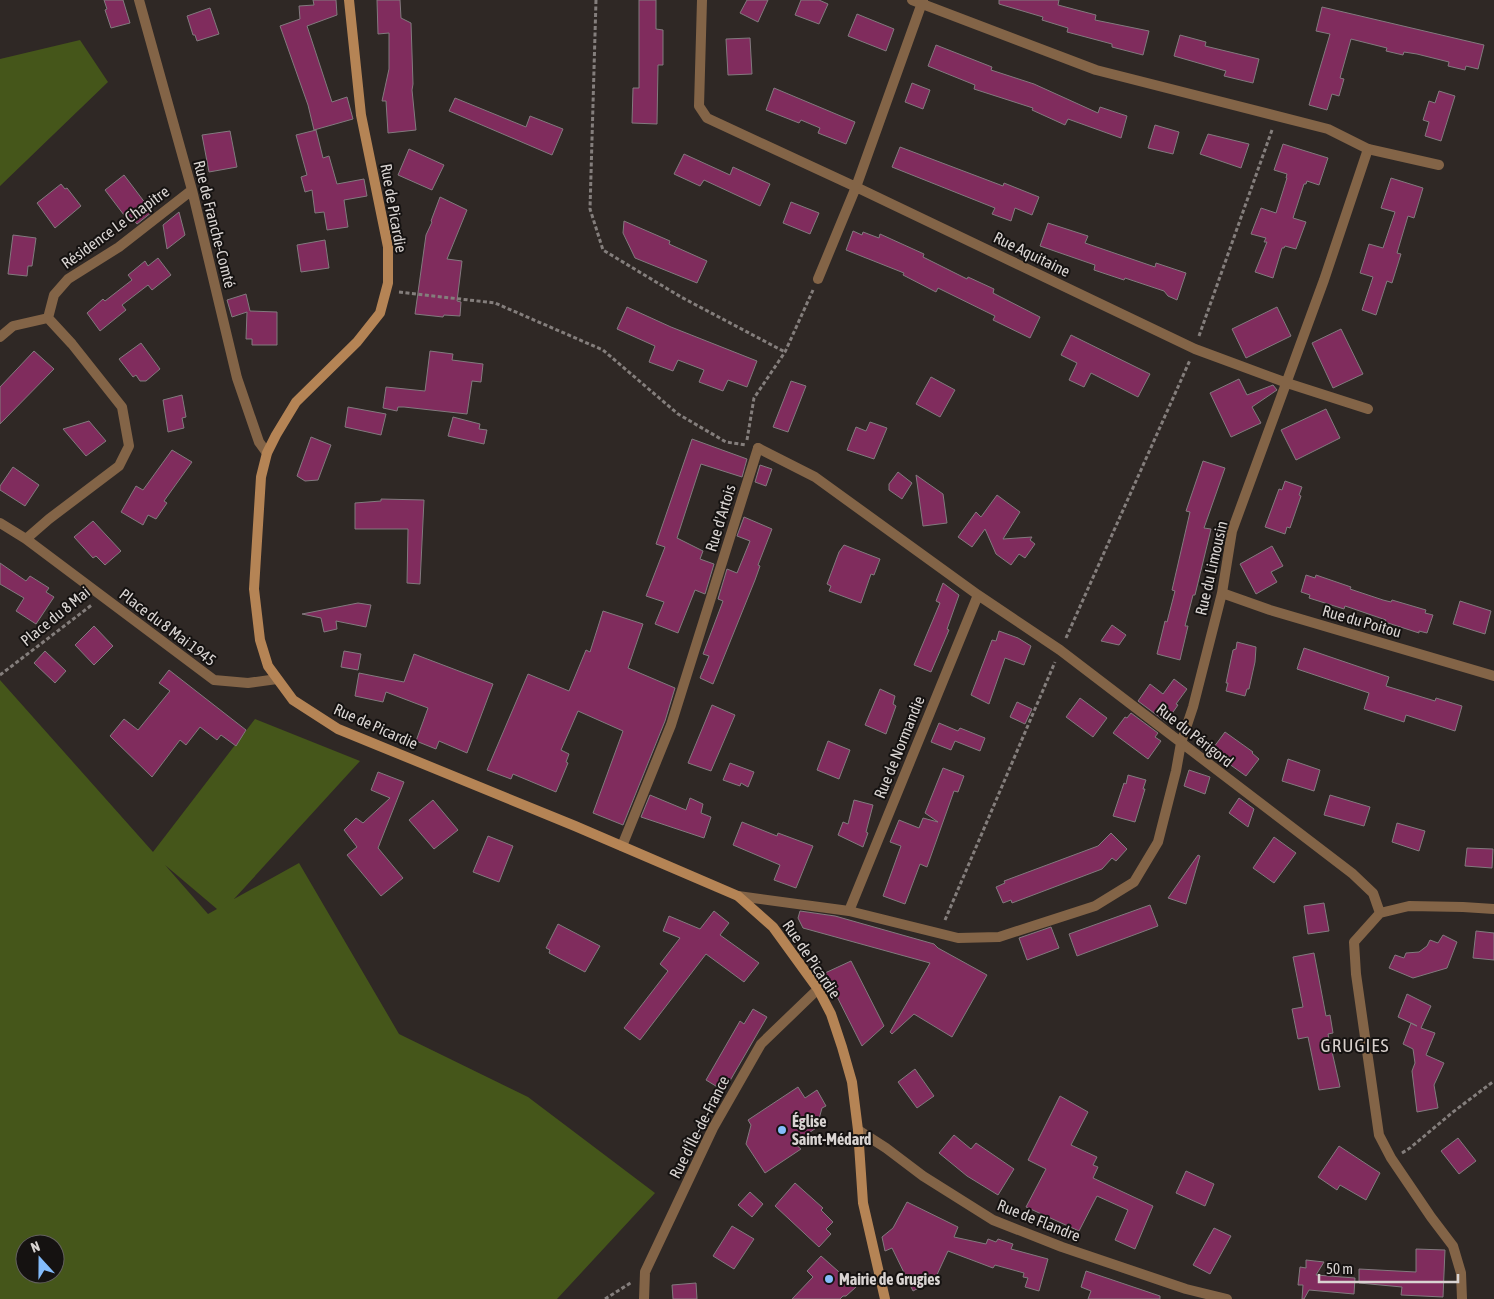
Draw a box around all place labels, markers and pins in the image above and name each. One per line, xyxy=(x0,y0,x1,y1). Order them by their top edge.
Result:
place label: Église Saint-Médard xyxy=(792,1112,872,1148)
marker: Église Saint-Médard xyxy=(776,1124,788,1136)
place label: Mairie de Grugies xyxy=(839,1270,940,1288)
marker: Mairie de Grugies xyxy=(823,1273,835,1285)

